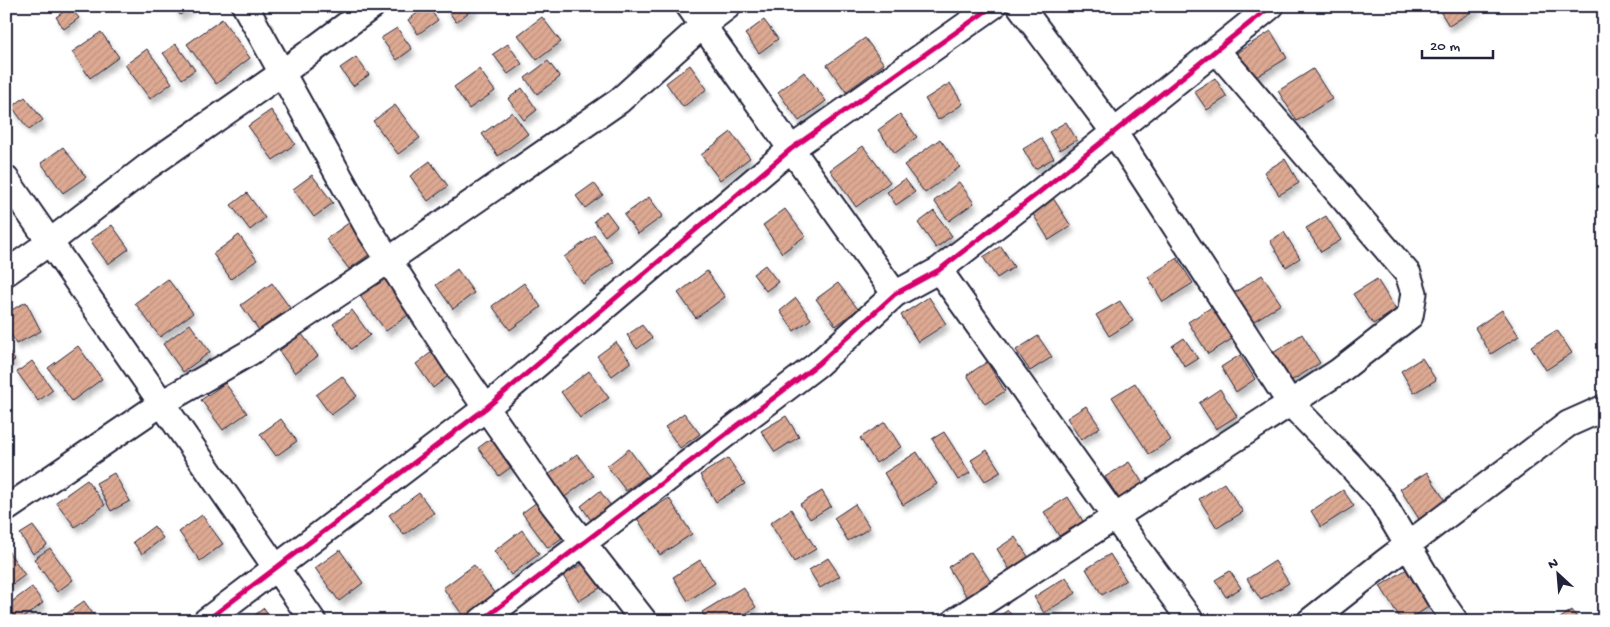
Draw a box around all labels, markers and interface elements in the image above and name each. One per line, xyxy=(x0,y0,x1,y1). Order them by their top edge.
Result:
scale bar xyxy=(1422,28,1494,60)
text: 20 m xyxy=(1430,38,1460,56)
north arrow xyxy=(1532,550,1582,600)
text: N xyxy=(1546,555,1561,574)

